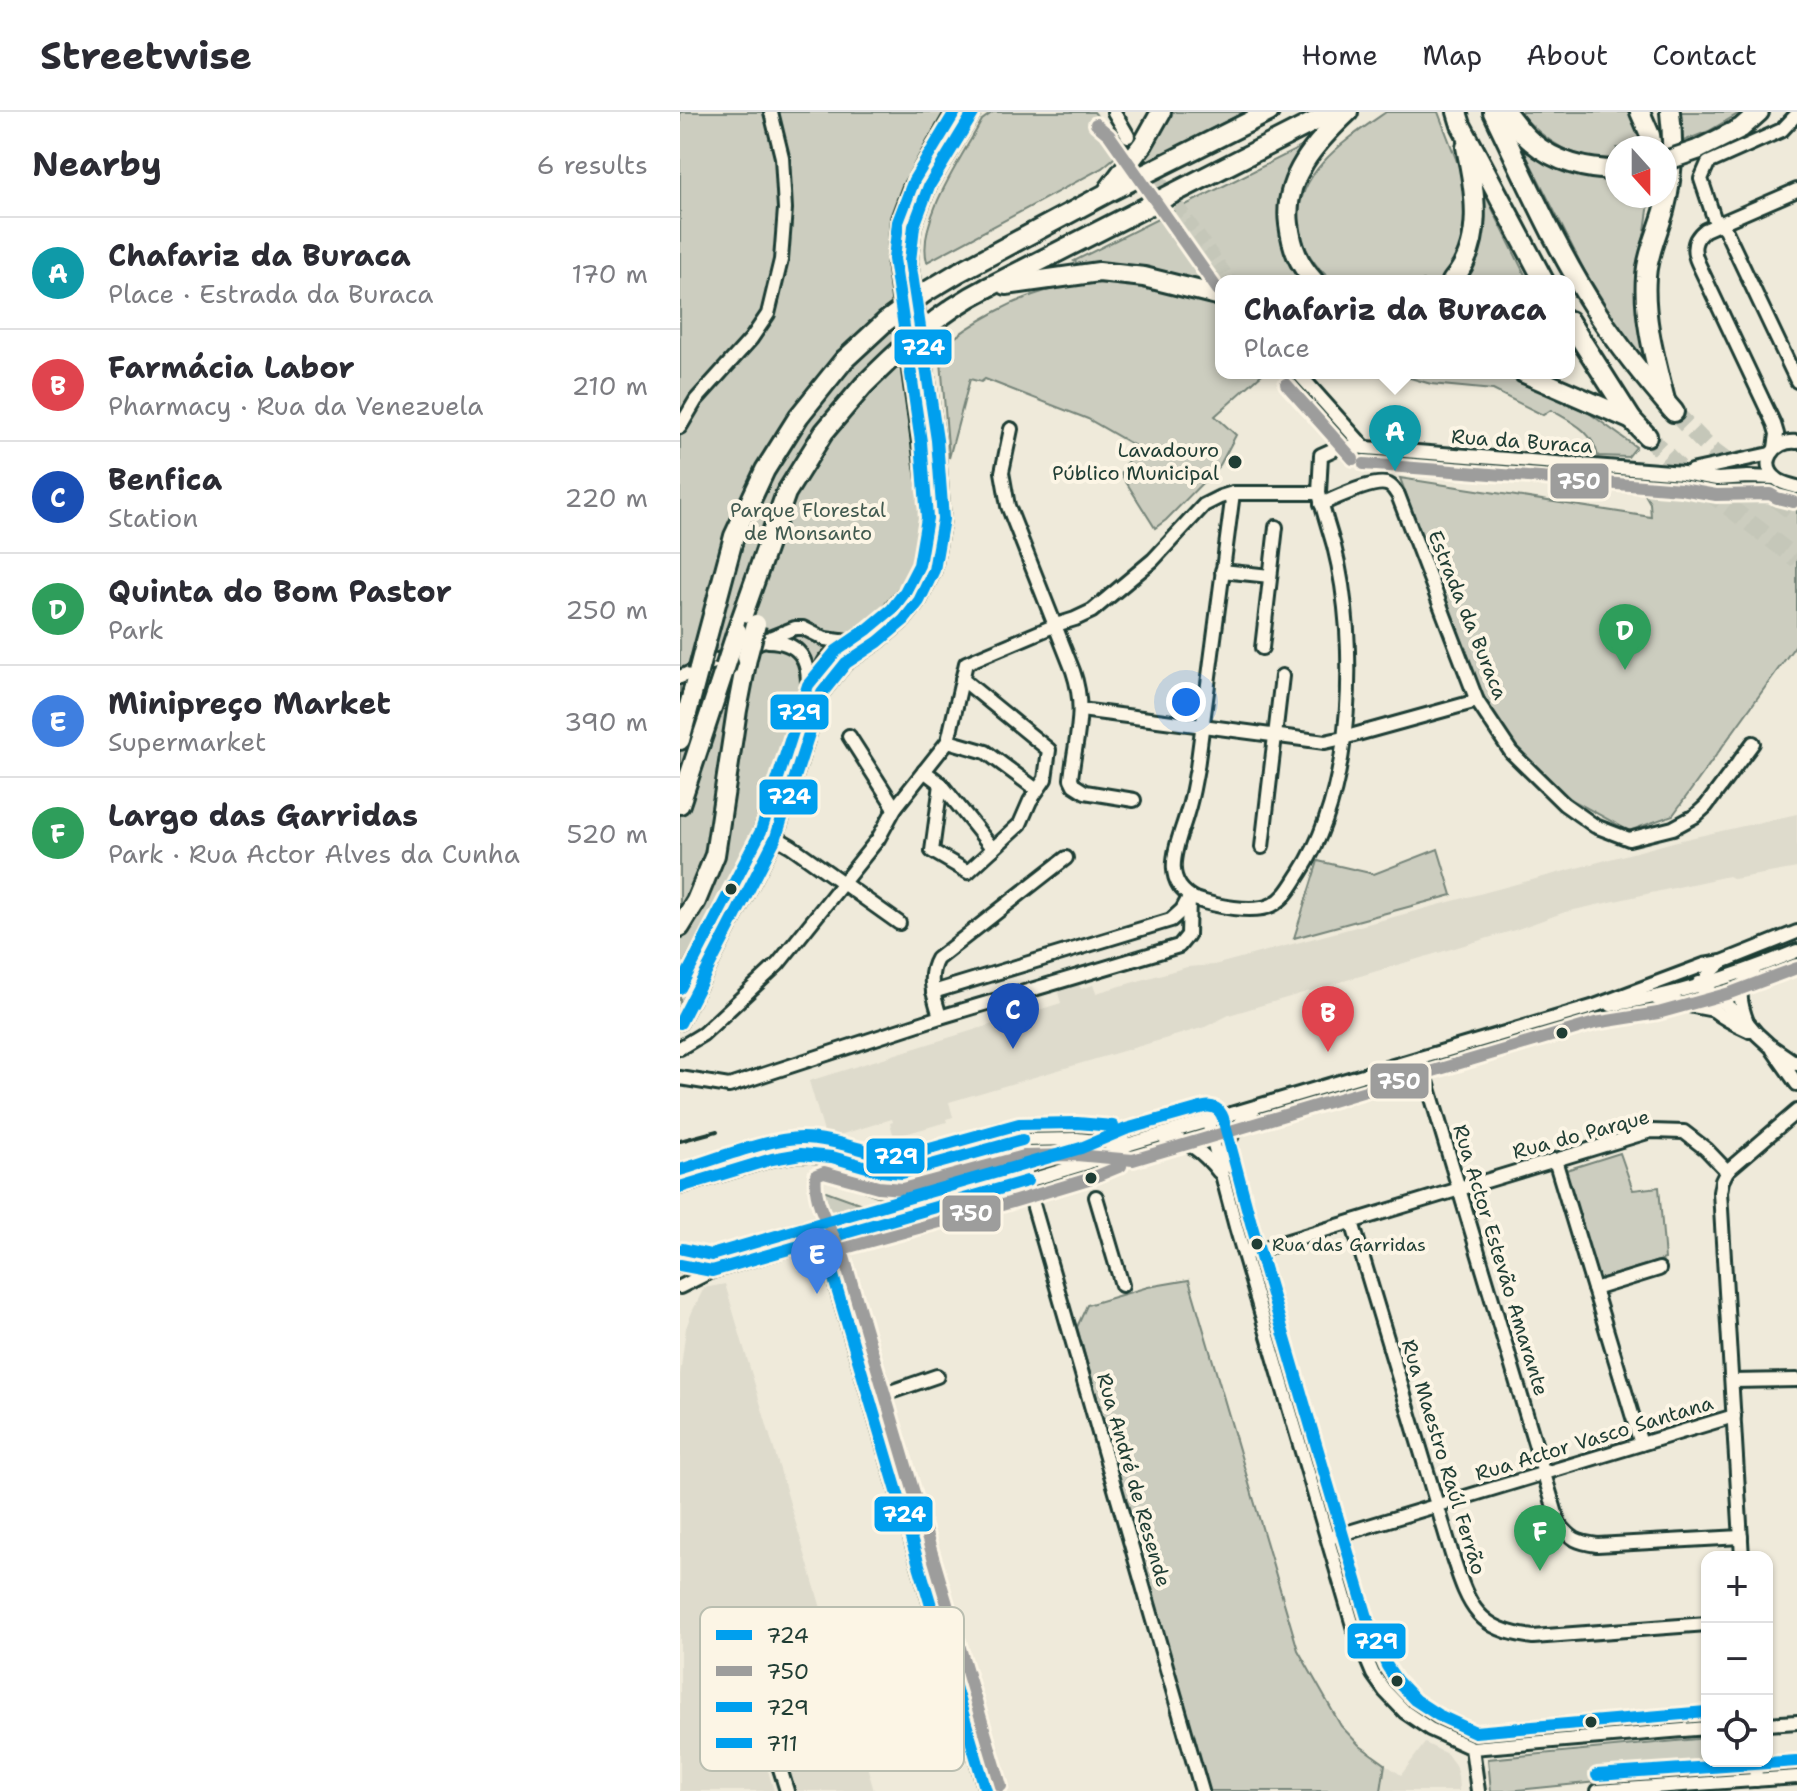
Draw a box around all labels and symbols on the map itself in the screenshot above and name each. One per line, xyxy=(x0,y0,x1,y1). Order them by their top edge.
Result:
north arrow xyxy=(1605,136,1677,208)
line badge: 724 xyxy=(893,328,953,366)
text: 724 xyxy=(901,333,946,362)
pin: A xyxy=(1369,405,1421,471)
street label: Rua da Buraca xyxy=(1450,423,1594,459)
place label: Lavadouro Público Municipal xyxy=(1052,437,1219,486)
marker: Lavadouro Público Municipal xyxy=(1226,453,1244,471)
line badge: 750 xyxy=(1549,462,1610,500)
text: 750 xyxy=(1557,467,1601,496)
park label: Parque Florestal de Monsanto xyxy=(730,497,886,546)
street label: Estrada da Buraca xyxy=(1422,527,1514,704)
pin: D xyxy=(1599,604,1651,670)
your location xyxy=(1166,682,1206,722)
line badge: 729 xyxy=(769,693,830,731)
text: 729 xyxy=(777,698,821,727)
line badge: 724 xyxy=(758,778,819,816)
text: 724 xyxy=(767,782,812,811)
unlabelled marker xyxy=(723,881,739,897)
pin: C xyxy=(987,983,1039,1049)
pin: B xyxy=(1302,986,1354,1052)
unlabelled marker xyxy=(1554,1025,1570,1041)
line badge: 750 xyxy=(1369,1062,1430,1100)
text: 750 xyxy=(1377,1067,1421,1096)
street label: Rua do Parque xyxy=(1510,1103,1652,1165)
street label: Rua Actor Estevão Amarante xyxy=(1447,1121,1555,1399)
line badge: 729 xyxy=(865,1137,926,1175)
text: 729 xyxy=(874,1142,918,1171)
unlabelled marker xyxy=(1083,1170,1099,1186)
line badge: 750 xyxy=(941,1194,1002,1233)
text: 750 xyxy=(949,1199,993,1228)
pin: E xyxy=(791,1228,843,1294)
place label: Rua das Garridas xyxy=(1272,1233,1426,1257)
marker: Rua das Garridas xyxy=(1249,1236,1265,1252)
street label: Rua Maestro Raúl Ferrão xyxy=(1396,1336,1492,1578)
street label: Rua André de Resende xyxy=(1091,1370,1177,1590)
street label: Rua Actor Vasco Santana xyxy=(1472,1389,1717,1487)
line badge: 724 xyxy=(873,1495,934,1533)
text: 724 xyxy=(882,1500,927,1529)
pin: F xyxy=(1514,1505,1566,1571)
legend xyxy=(700,1607,964,1771)
text: 724 xyxy=(766,1621,809,1650)
line badge: 729 xyxy=(1346,1622,1407,1660)
text: 729 xyxy=(1354,1627,1398,1656)
text: 750 xyxy=(766,1657,809,1686)
unlabelled marker xyxy=(1389,1673,1405,1689)
text: 729 xyxy=(766,1693,809,1722)
unlabelled marker xyxy=(1583,1714,1599,1730)
text: 711 xyxy=(766,1729,798,1758)

